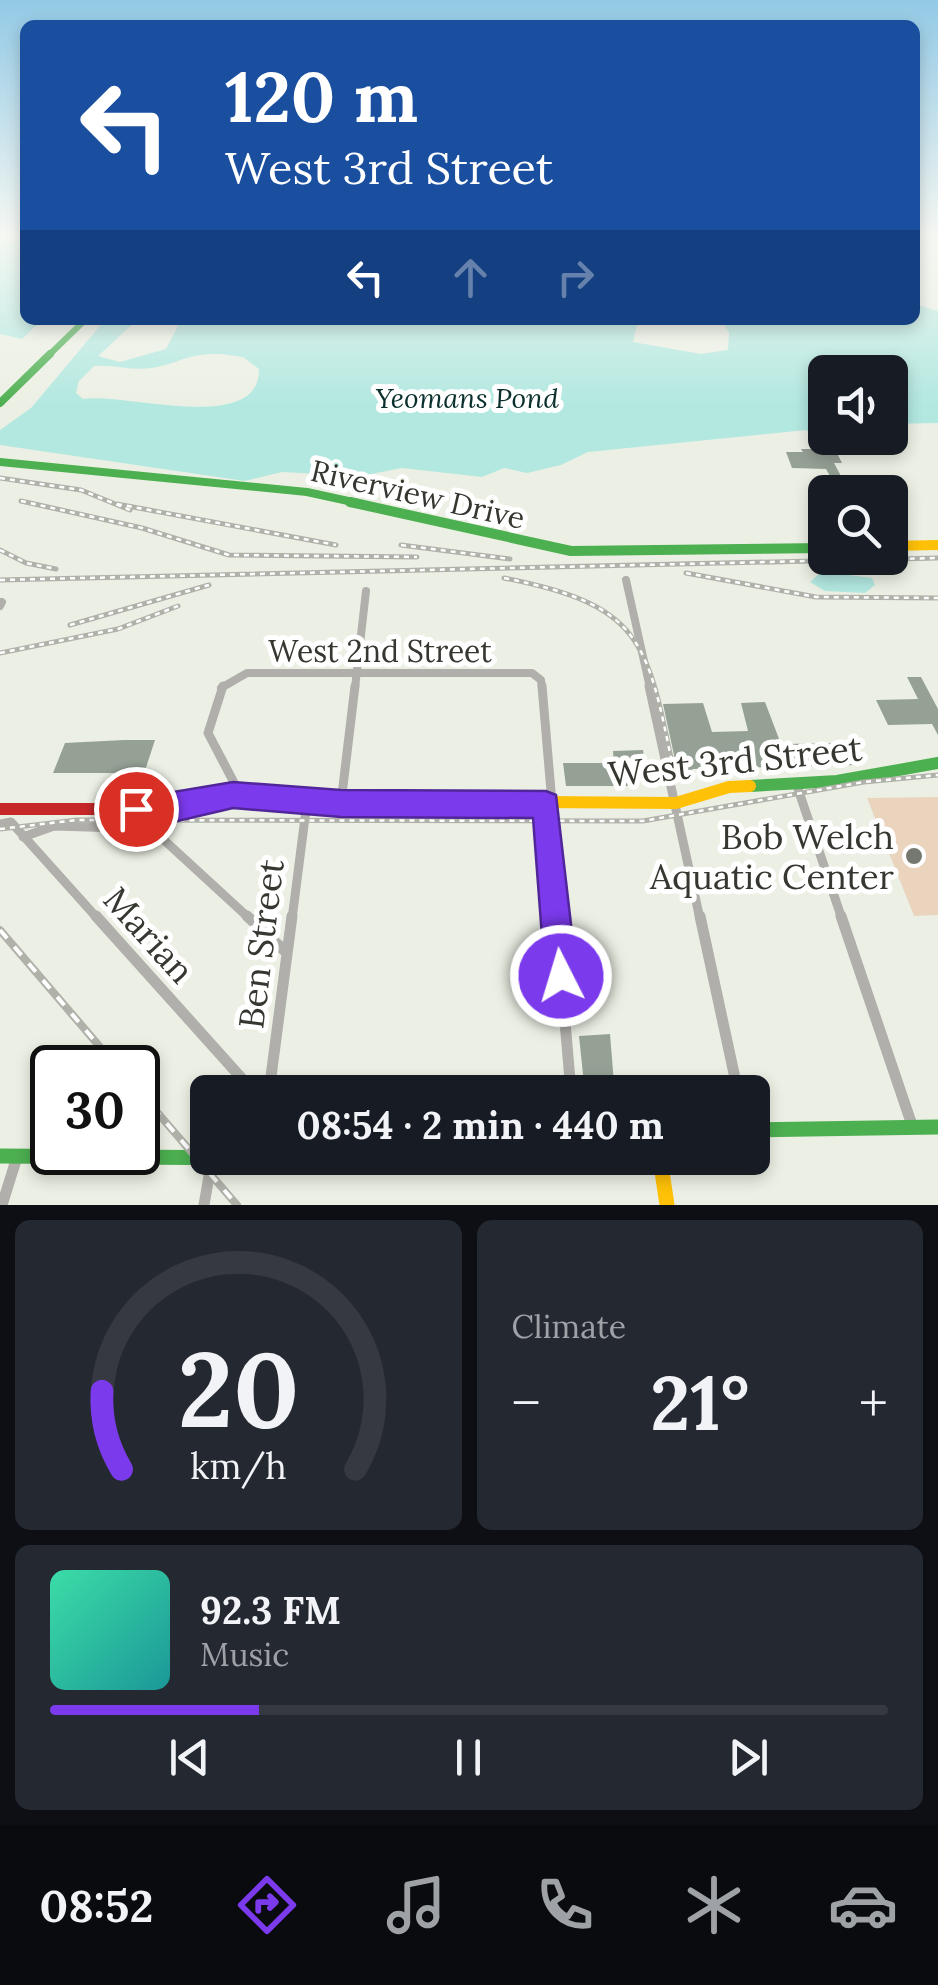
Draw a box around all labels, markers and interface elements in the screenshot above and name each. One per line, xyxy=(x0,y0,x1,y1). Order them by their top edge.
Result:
text: 120 m xyxy=(225,52,418,141)
icon: left xyxy=(60,60,190,190)
text: West 3rd Street xyxy=(225,139,553,196)
icon: left xyxy=(338,250,393,305)
icon: ahead xyxy=(443,250,498,305)
icon: right xyxy=(548,250,603,305)
map controls xyxy=(808,355,908,575)
button: sound xyxy=(808,355,908,455)
water label: Yeomans Pond xyxy=(375,380,559,416)
street label: Riverview Drive xyxy=(307,451,529,537)
button: search xyxy=(808,475,908,575)
street label: West 2nd Street xyxy=(268,632,492,670)
street label: West 3rd Street xyxy=(606,725,865,797)
pin xyxy=(94,767,179,852)
icon: arrive xyxy=(109,782,164,837)
place label: Bob Welch Aquatic Center xyxy=(649,814,894,899)
marker: Bob Welch Aquatic Center xyxy=(903,845,925,867)
street label: Ben Street xyxy=(228,856,294,1031)
street label: Marian xyxy=(94,877,204,993)
position arrow xyxy=(509,924,613,1028)
speed limit sign: 30 xyxy=(30,1045,160,1175)
text: 08:54 · 2 min · 440 m xyxy=(296,1101,664,1149)
text: Climate xyxy=(512,1306,626,1347)
text: 20 xyxy=(177,1322,299,1455)
text: 21° xyxy=(650,1355,749,1451)
text: − xyxy=(512,1368,541,1438)
text: + xyxy=(859,1368,888,1438)
text: km/h xyxy=(190,1443,287,1489)
text: 92.3 FM xyxy=(200,1586,341,1634)
text: Music xyxy=(200,1634,289,1675)
icon: previous xyxy=(162,1730,217,1785)
icon: pause xyxy=(441,1730,496,1785)
icon: next xyxy=(721,1730,776,1785)
icon: directions xyxy=(232,1870,302,1940)
icon: music xyxy=(381,1870,451,1940)
icon: phone xyxy=(530,1870,600,1940)
icon: climate xyxy=(679,1870,749,1940)
icon: car xyxy=(828,1870,898,1940)
text: 08:52 xyxy=(40,1877,153,1934)

